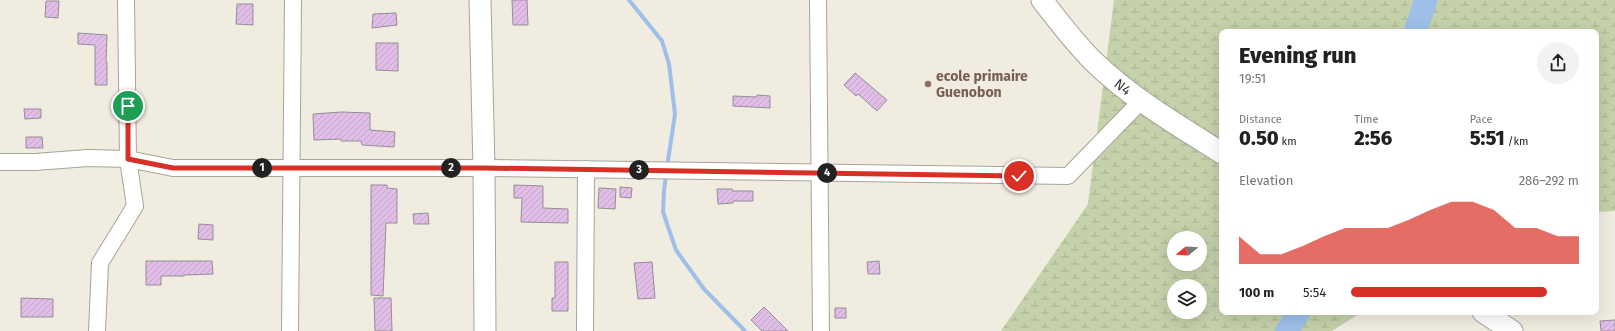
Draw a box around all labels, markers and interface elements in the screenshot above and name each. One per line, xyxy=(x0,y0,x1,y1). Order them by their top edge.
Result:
text: Evening run xyxy=(1239,42,1356,69)
button: share xyxy=(1537,42,1579,84)
place label: ecole primaire Guenobon xyxy=(936,68,1028,101)
text: 19:51 xyxy=(1239,71,1266,86)
street label: N4 xyxy=(1111,75,1135,99)
marker: ecole primaire Guenobon xyxy=(923,79,933,89)
pin xyxy=(111,89,145,123)
icon: arrive xyxy=(117,95,139,117)
text: Distance xyxy=(1239,113,1282,126)
text: Time xyxy=(1354,113,1379,126)
text: Pace xyxy=(1470,113,1492,126)
text: 0.50 xyxy=(1239,126,1279,150)
text: 2:56 xyxy=(1354,126,1392,150)
text: 5:51 xyxy=(1470,126,1505,150)
text: km xyxy=(1279,135,1297,148)
text: /km xyxy=(1505,135,1528,148)
pin: 1 xyxy=(252,158,272,178)
pin: 2 xyxy=(441,158,461,178)
pin xyxy=(1002,159,1036,193)
pin: 3 xyxy=(629,160,649,180)
text: 1 xyxy=(259,161,265,174)
text: 2 xyxy=(448,161,454,174)
text: 3 xyxy=(636,163,642,176)
pin: 4 xyxy=(817,163,837,183)
icon: check xyxy=(1008,165,1030,187)
text: 4 xyxy=(824,166,830,179)
text: Elevation xyxy=(1239,173,1293,188)
text: 286–292 m xyxy=(1519,173,1579,188)
north arrow xyxy=(1167,231,1207,271)
map controls xyxy=(1167,231,1207,319)
button: layers xyxy=(1167,279,1207,319)
text: 100 m xyxy=(1239,285,1274,300)
text: 5:54 xyxy=(1303,285,1326,300)

